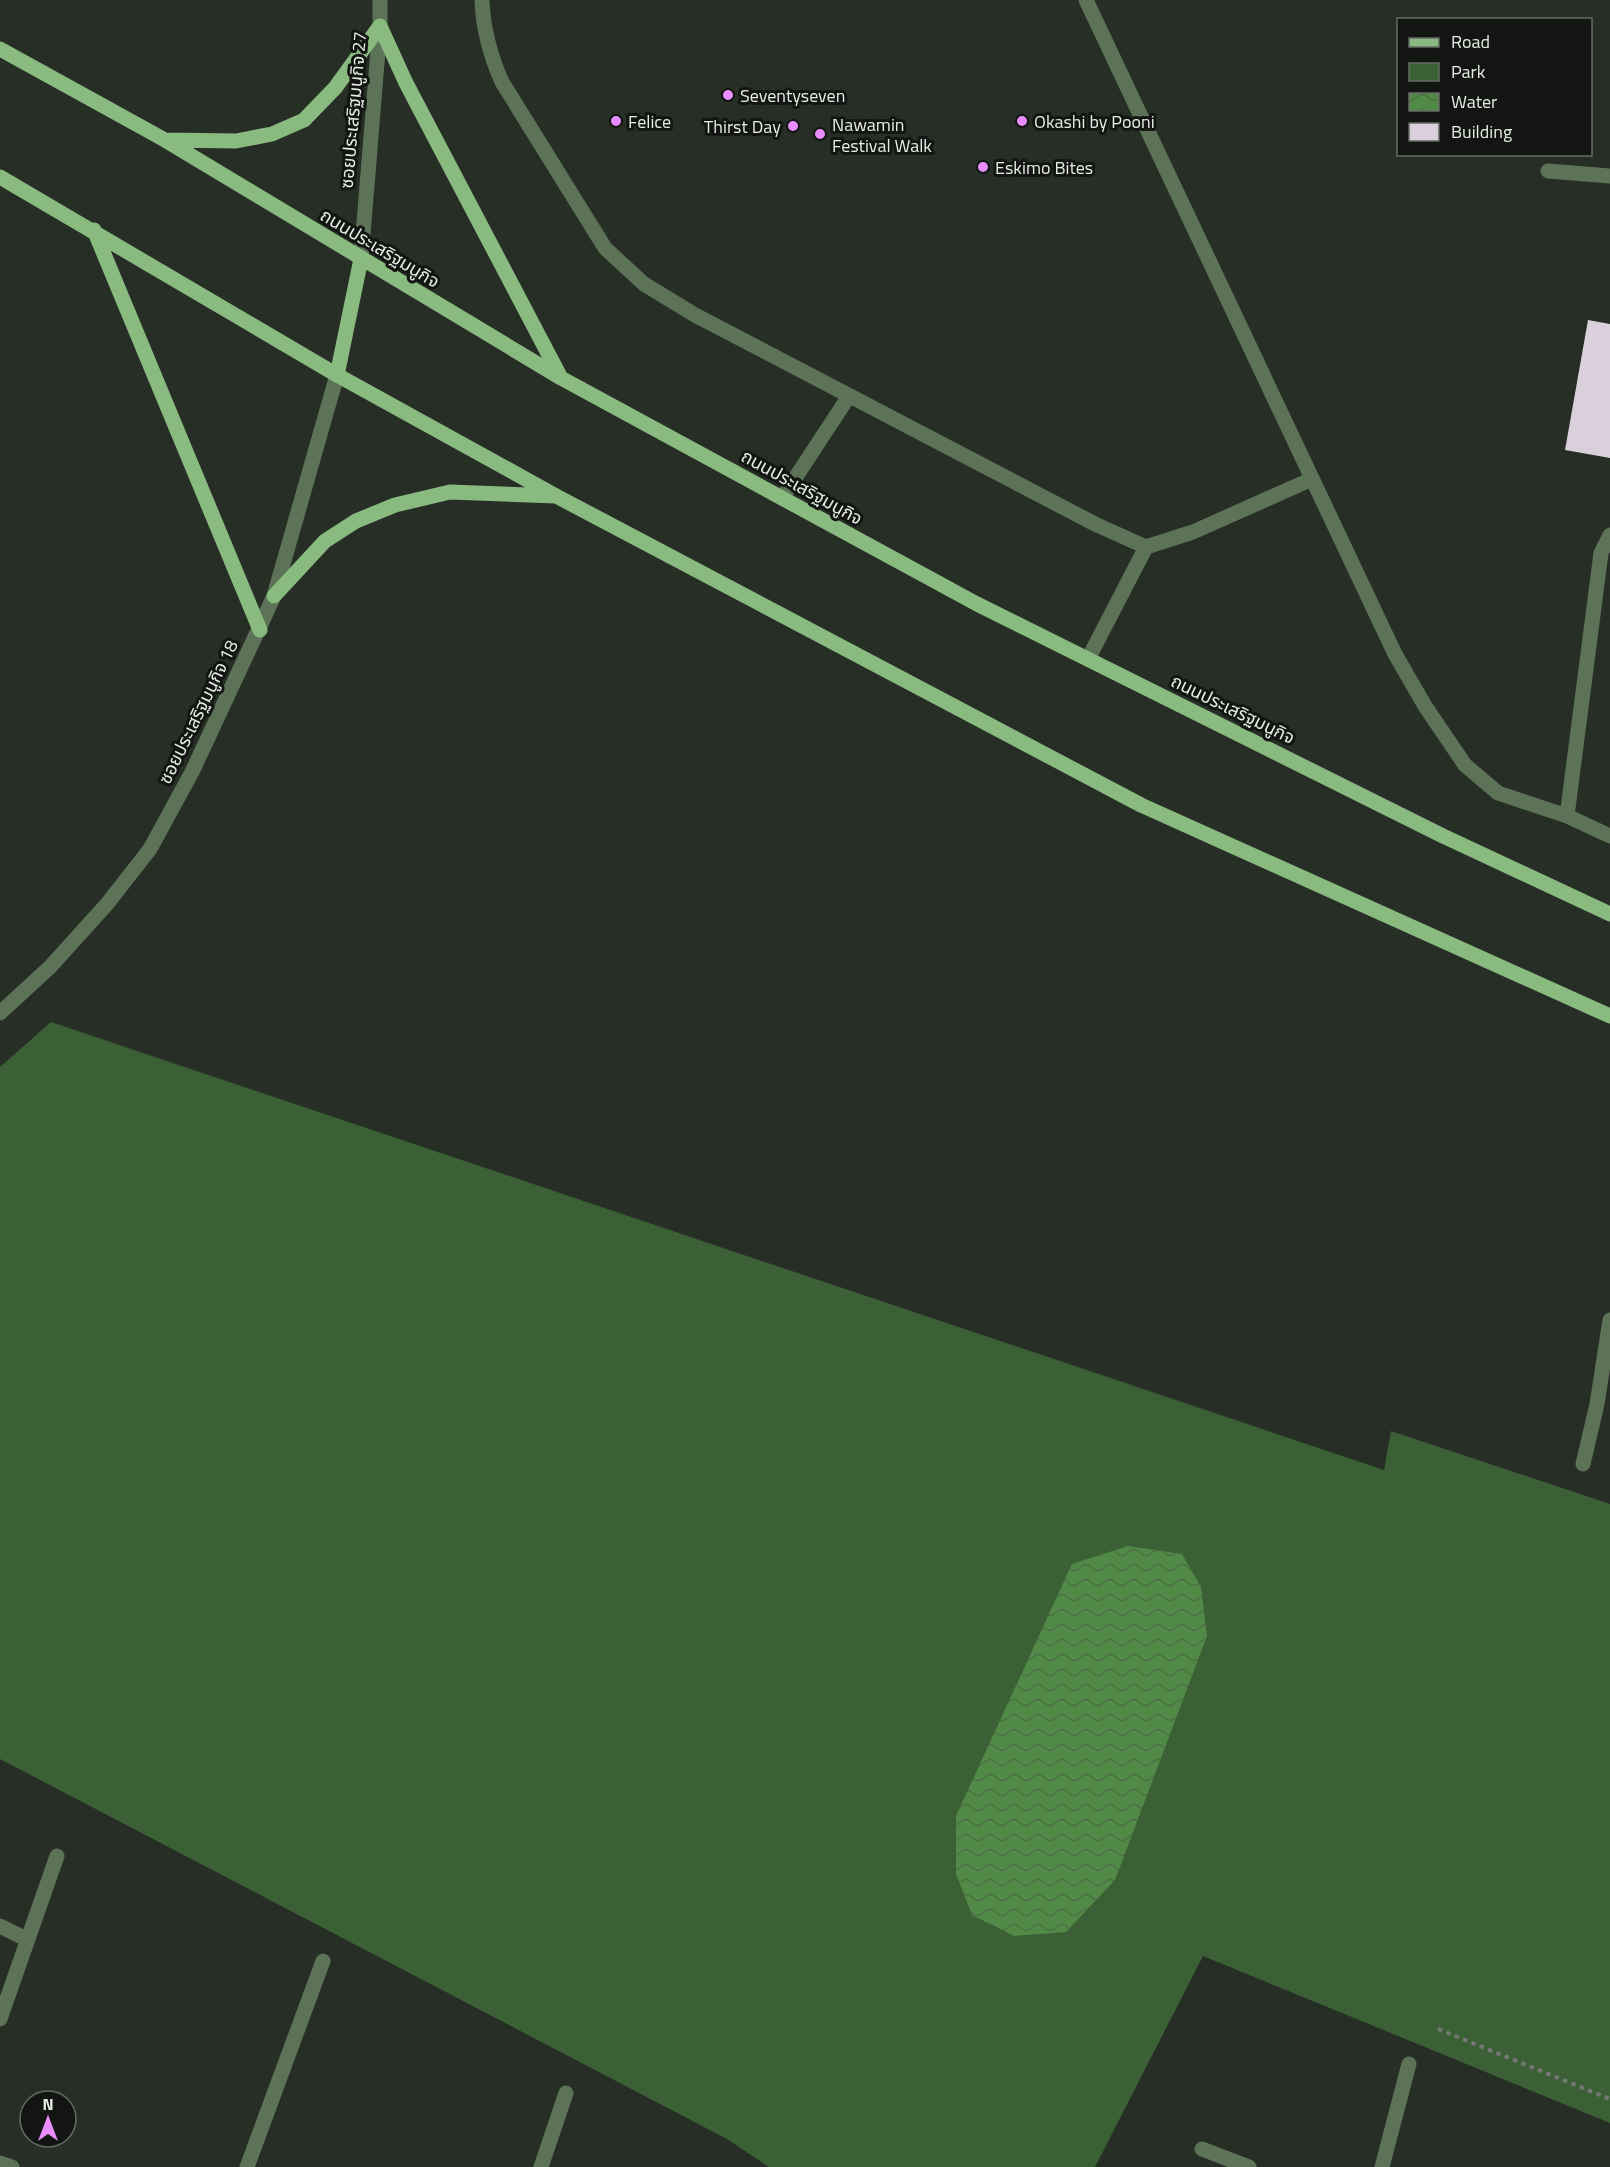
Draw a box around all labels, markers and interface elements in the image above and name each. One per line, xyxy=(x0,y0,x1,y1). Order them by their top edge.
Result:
legend xyxy=(1397,18,1592,156)
text: Road xyxy=(1451,28,1490,55)
street label: ซอยประเสริฐมนูกิจ 27 xyxy=(333,30,373,190)
text: Park xyxy=(1451,58,1486,85)
place label: Seventyseven xyxy=(740,82,845,109)
marker: Seventyseven xyxy=(721,88,735,102)
text: Water xyxy=(1451,88,1497,115)
place label: Felice xyxy=(628,108,671,135)
place label: Okashi by Pooni xyxy=(1034,108,1155,135)
place label: Nawamin Festival Walk xyxy=(832,111,932,159)
place label: Thirst Day xyxy=(704,113,781,140)
marker: Felice xyxy=(609,114,623,128)
marker: Okashi by Pooni xyxy=(1015,114,1029,128)
text: Building xyxy=(1451,118,1512,145)
marker: Thirst Day xyxy=(786,119,800,133)
marker: Nawamin Festival Walk xyxy=(813,127,827,141)
place label: Eskimo Bites xyxy=(995,154,1093,181)
marker: Eskimo Bites xyxy=(976,160,990,174)
street label: ถนนประเสริฐมนูกิจ xyxy=(315,202,445,294)
street label: ถนนประเสริฐมนูกิจ xyxy=(736,442,868,532)
street label: ซอยประเสริฐมนูกิจ 18 xyxy=(151,635,245,789)
street label: ถนนประเสริฐมนูกิจ xyxy=(1166,667,1300,751)
north arrow xyxy=(18,2089,78,2149)
text: N xyxy=(42,2092,54,2116)

